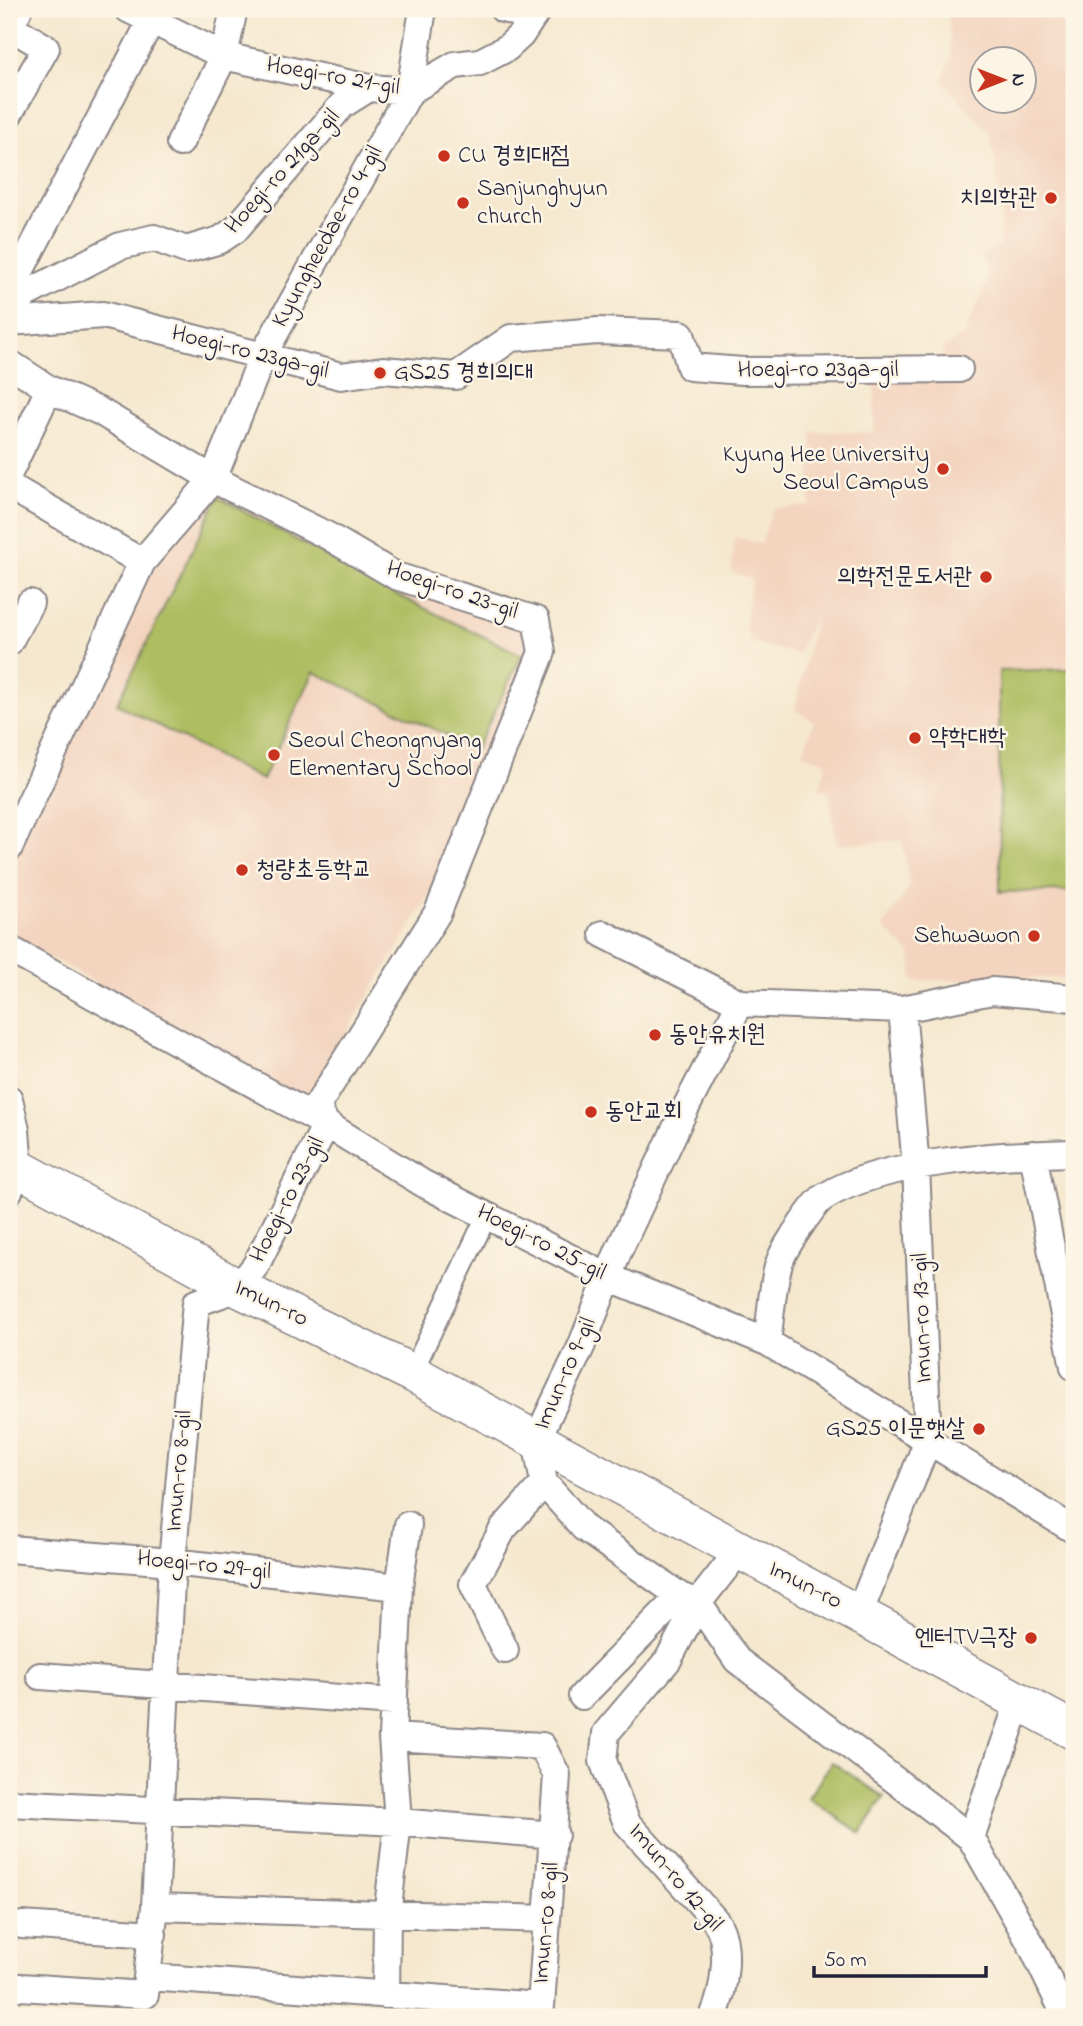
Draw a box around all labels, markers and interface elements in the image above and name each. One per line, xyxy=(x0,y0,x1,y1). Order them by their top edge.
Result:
north arrow xyxy=(968,46,1038,116)
street label: Hoegi-ro 21-gil xyxy=(264,48,402,106)
text: N xyxy=(1004,74,1031,87)
street label: Hoegi-ro 21ga-gil xyxy=(217,101,349,243)
place label: CU 경희대점 xyxy=(458,139,570,174)
street label: Kyungheedae-ro 4-gil xyxy=(263,140,393,335)
marker: CU 경희대점 xyxy=(436,148,452,164)
place label: Sanjunghyun church xyxy=(477,172,608,235)
place label: 치의학관 xyxy=(960,181,1037,216)
marker: 치의학관 xyxy=(1043,190,1059,206)
marker: Sanjunghyun church xyxy=(455,195,471,211)
street label: Hoegi-ro 23ga-gil xyxy=(168,317,332,389)
street label: Hoegi-ro 23ga-gil xyxy=(738,353,898,388)
place label: GS25 경희의대 xyxy=(394,356,533,391)
marker: GS25 경희의대 xyxy=(372,365,388,381)
place label: Kyung Hee University Seoul Campus xyxy=(723,438,929,501)
marker: Kyung Hee University Seoul Campus xyxy=(935,461,951,477)
street label: Hoegi-ro 23-gil xyxy=(381,552,523,630)
place label: 의학전문도서관 xyxy=(837,560,972,595)
marker: 의학전문도서관 xyxy=(978,569,994,585)
place label: 약학대학 xyxy=(929,721,1006,756)
place label: Seoul Cheongnyang Elementary School xyxy=(288,724,482,788)
marker: 약학대학 xyxy=(907,730,923,746)
marker: Seoul Cheongnyang Elementary School xyxy=(266,747,282,763)
place label: 청량초등학교 xyxy=(256,853,372,888)
marker: 청량초등학교 xyxy=(234,862,250,878)
place label: Sehwawon xyxy=(914,919,1020,954)
marker: Sehwawon xyxy=(1026,928,1042,944)
place label: 동안유치원 xyxy=(669,1018,766,1053)
marker: 동안유치원 xyxy=(647,1027,663,1043)
place label: 동안교회 xyxy=(605,1095,682,1130)
marker: 동안교회 xyxy=(583,1104,599,1120)
street label: Hoegi-ro 23-gil xyxy=(241,1131,335,1269)
street label: Hoegi-ro 25-gil xyxy=(470,1195,612,1291)
street label: Imun-ro 13-gil xyxy=(903,1252,943,1384)
street label: Imun-ro xyxy=(228,1271,314,1337)
street label: Imun-ro 9-gil xyxy=(526,1312,606,1436)
street label: Imun-ro 8-gil xyxy=(157,1409,203,1533)
place label: GS25 이문햇살 xyxy=(826,1412,965,1447)
marker: GS25 이문햇살 xyxy=(971,1421,987,1437)
street label: Hoegi-ro 29-gil xyxy=(135,1542,273,1590)
street label: Imun-ro xyxy=(762,1553,848,1619)
place label: 엔터TV극장 xyxy=(915,1621,1017,1656)
marker: 엔터TV극장 xyxy=(1023,1630,1039,1646)
street label: Imun-ro 12-gil xyxy=(619,1816,731,1940)
street label: Imun-ro 8-gil xyxy=(524,1861,570,1985)
scale bar xyxy=(814,1935,985,1979)
text: 50 m xyxy=(824,1946,867,1976)

